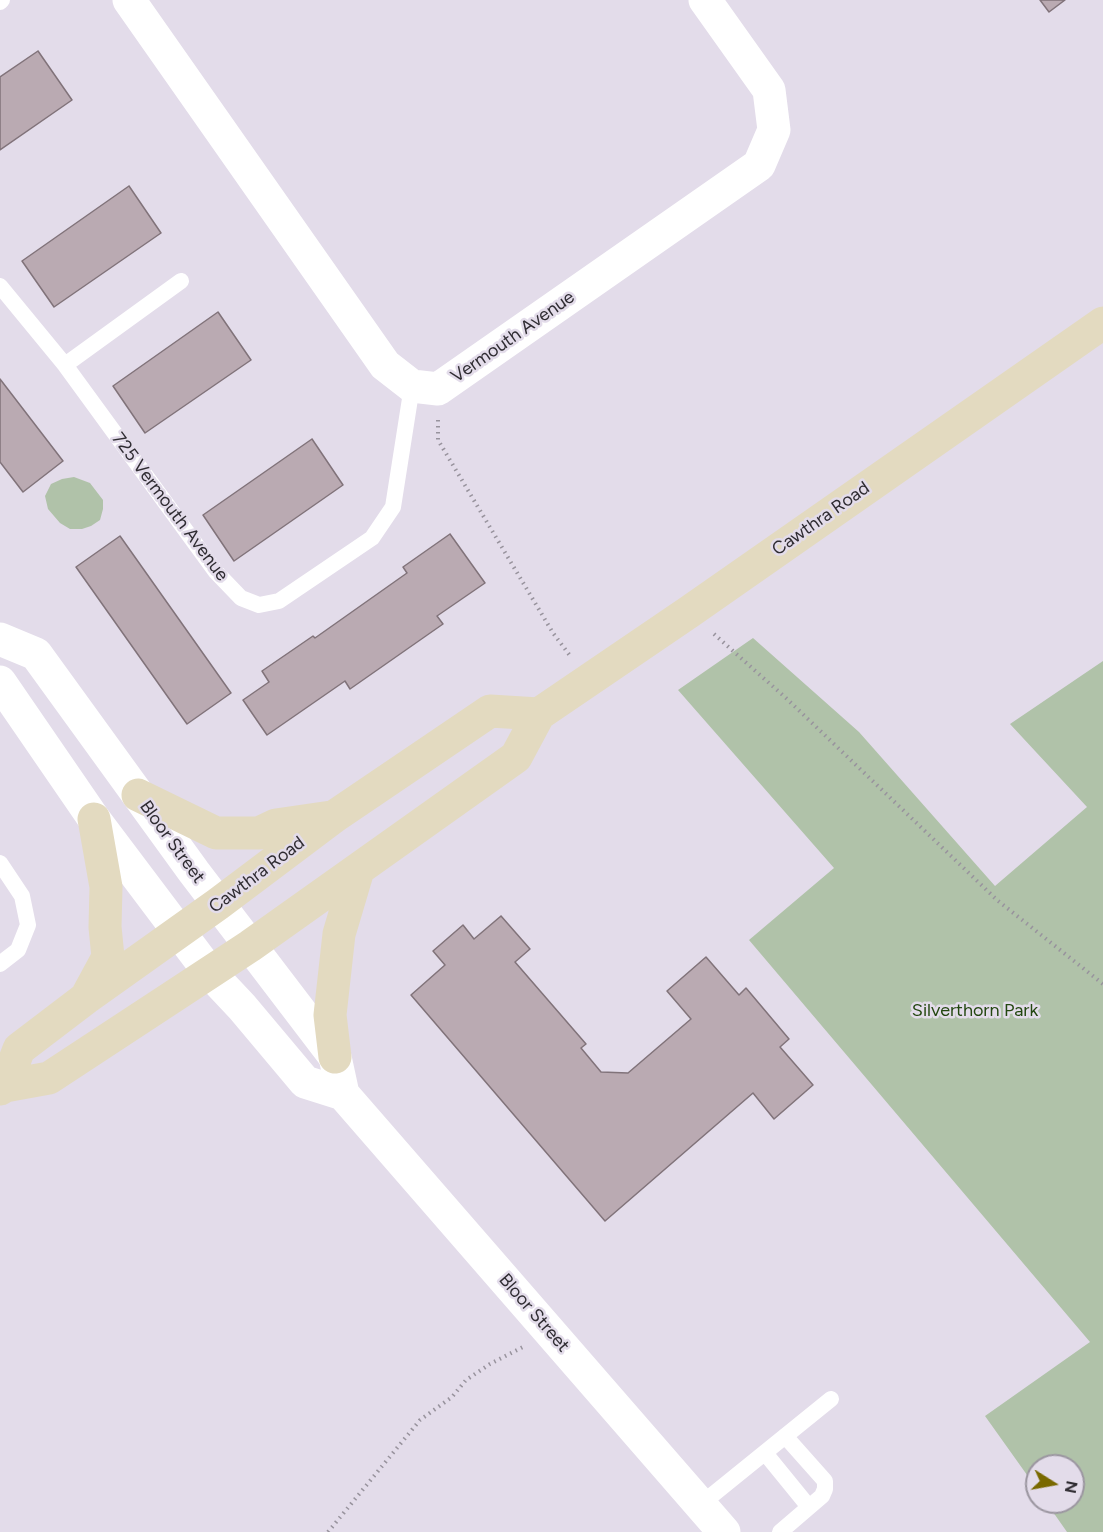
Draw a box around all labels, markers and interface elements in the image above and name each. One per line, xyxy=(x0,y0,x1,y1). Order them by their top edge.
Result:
street label: Vermouth Avenue xyxy=(447,286,579,388)
street label: 725 Vermouth Avenue xyxy=(107,429,233,585)
street label: Cawthra Road xyxy=(768,477,874,561)
street label: Bloor Street xyxy=(135,797,209,887)
street label: Cawthra Road xyxy=(205,832,309,918)
park label: Silverthorn Park xyxy=(912,1000,1038,1022)
street label: Bloor Street xyxy=(494,1269,574,1357)
north arrow xyxy=(1025,1454,1085,1514)
text: N xyxy=(1061,1479,1082,1495)

